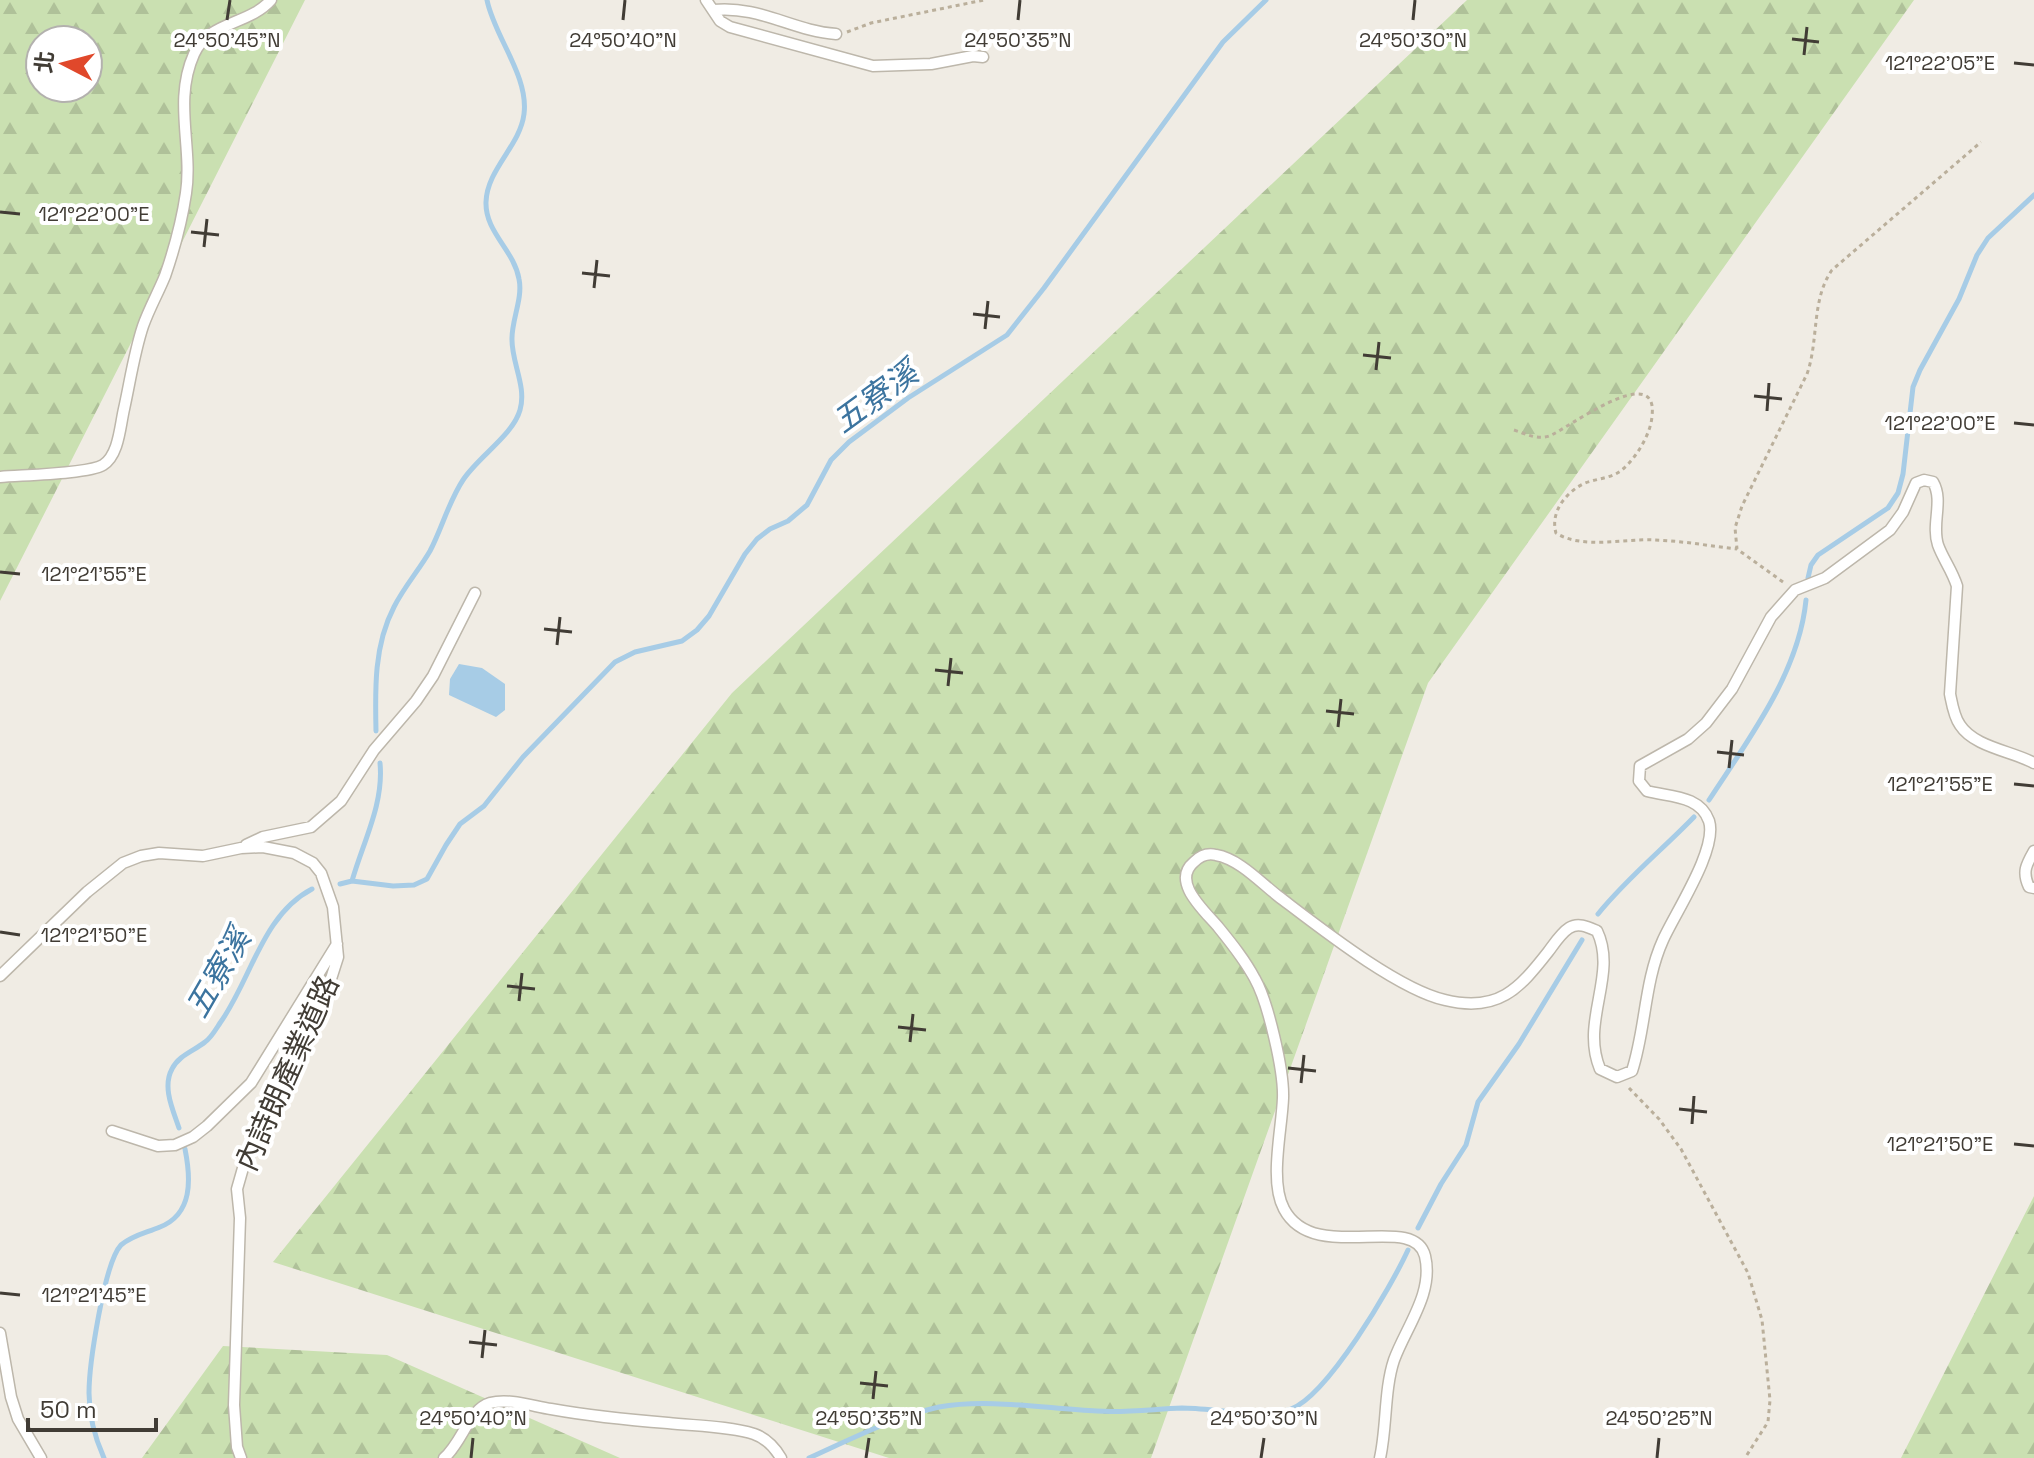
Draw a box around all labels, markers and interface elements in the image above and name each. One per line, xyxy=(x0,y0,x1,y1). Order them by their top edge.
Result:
north arrow xyxy=(24,24,104,104)
text: 24°50'45"N xyxy=(174,27,280,53)
text: 24°50'40"N xyxy=(569,27,677,53)
text: 24°50'35"N xyxy=(964,27,1072,53)
text: 24°50'30"N xyxy=(1359,27,1467,53)
text: 北 xyxy=(29,49,59,74)
text: 121°22'05"E xyxy=(1885,50,1995,76)
text: 121°22'00"E xyxy=(39,201,149,227)
water label: 五寮溪 xyxy=(824,350,929,441)
text: 121°22'00"E xyxy=(1885,410,1995,436)
text: 121°21'55"E xyxy=(41,561,147,587)
text: 121°21'55"E xyxy=(1887,771,1993,797)
water label: 五寮溪 xyxy=(177,918,261,1025)
text: 121°21'50"E xyxy=(41,922,147,948)
street label: 內詩朗產業道路 xyxy=(226,969,348,1177)
text: 121°21'50"E xyxy=(1887,1131,1993,1157)
text: 121°21'45"E xyxy=(41,1282,147,1308)
scale bar xyxy=(28,1382,156,1432)
text: 50 m xyxy=(40,1394,97,1425)
text: 24°50'40"N xyxy=(419,1405,527,1431)
text: 24°50'35"N xyxy=(815,1405,923,1431)
text: 24°50'30"N xyxy=(1210,1405,1318,1431)
text: 24°50'25"N xyxy=(1605,1405,1713,1431)

